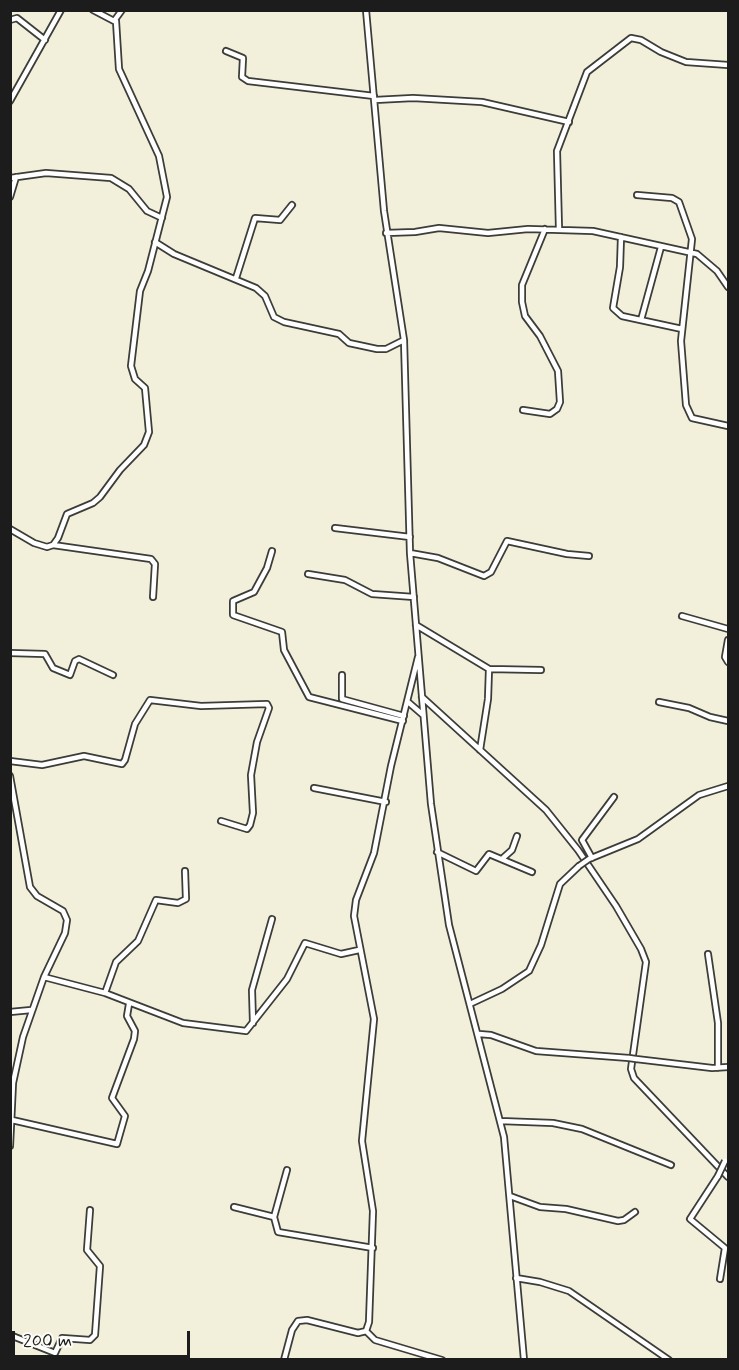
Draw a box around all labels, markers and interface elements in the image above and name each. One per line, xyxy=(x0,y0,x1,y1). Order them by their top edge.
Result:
scale bar xyxy=(15,1319,194,1357)
text: 200 m xyxy=(23,1329,72,1353)

